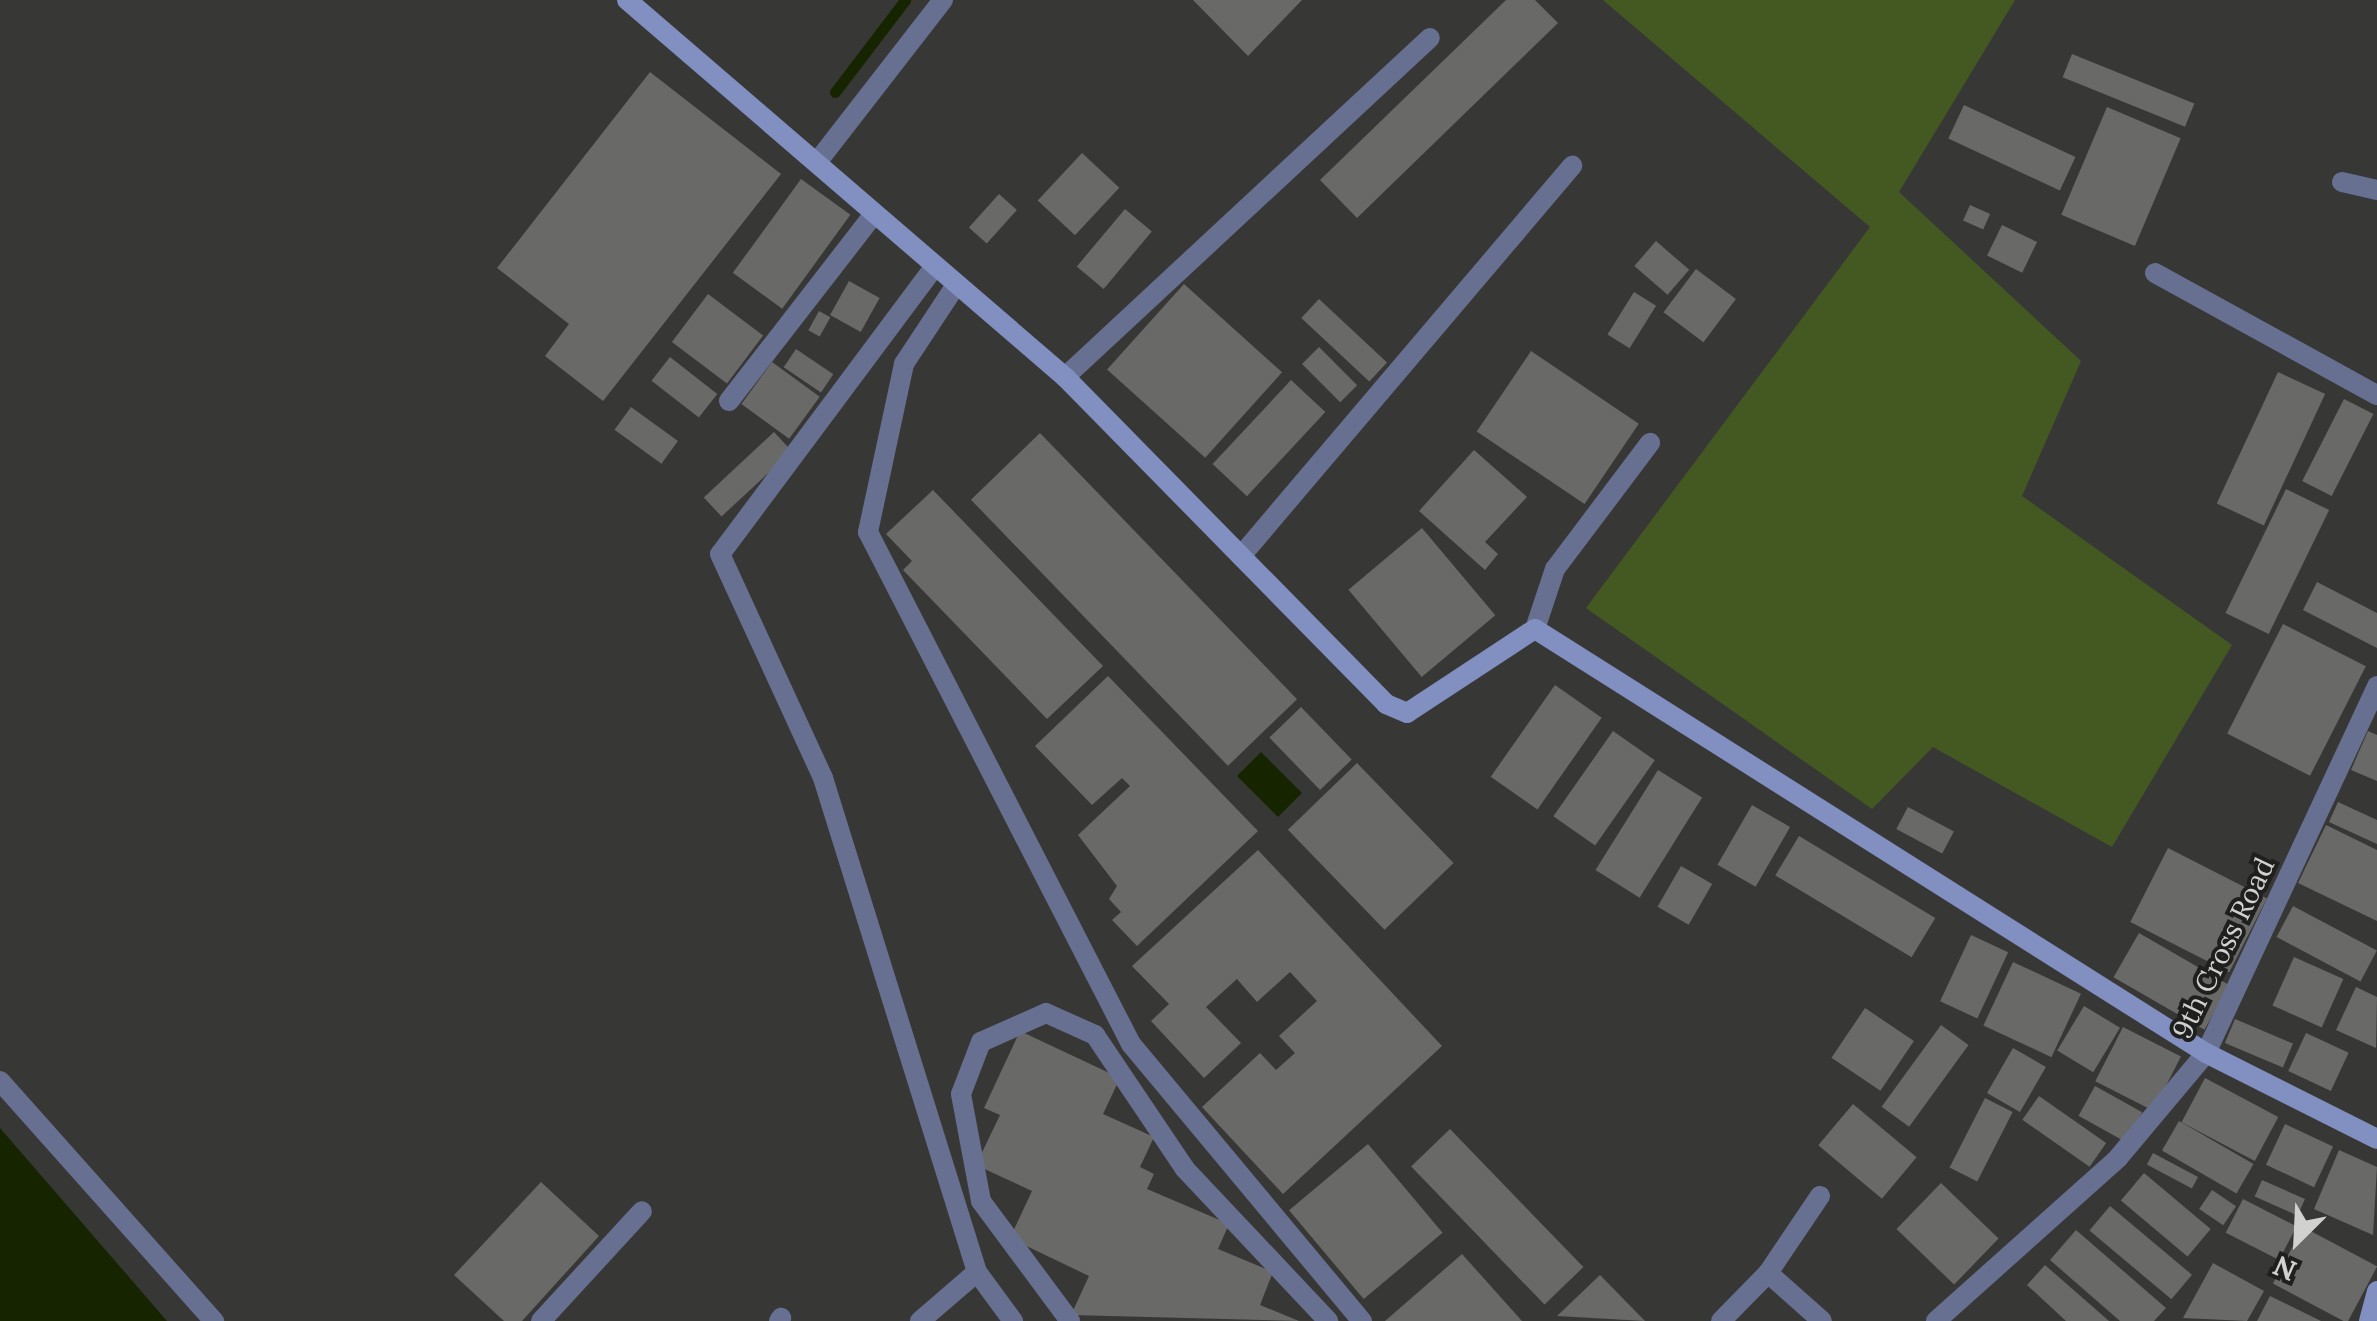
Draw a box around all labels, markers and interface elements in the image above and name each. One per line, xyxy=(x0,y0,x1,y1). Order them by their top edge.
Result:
street label: 9th Cross Road xyxy=(2165,852,2281,1044)
north arrow xyxy=(2247,1191,2347,1291)
text: N xyxy=(2268,1248,2302,1289)

